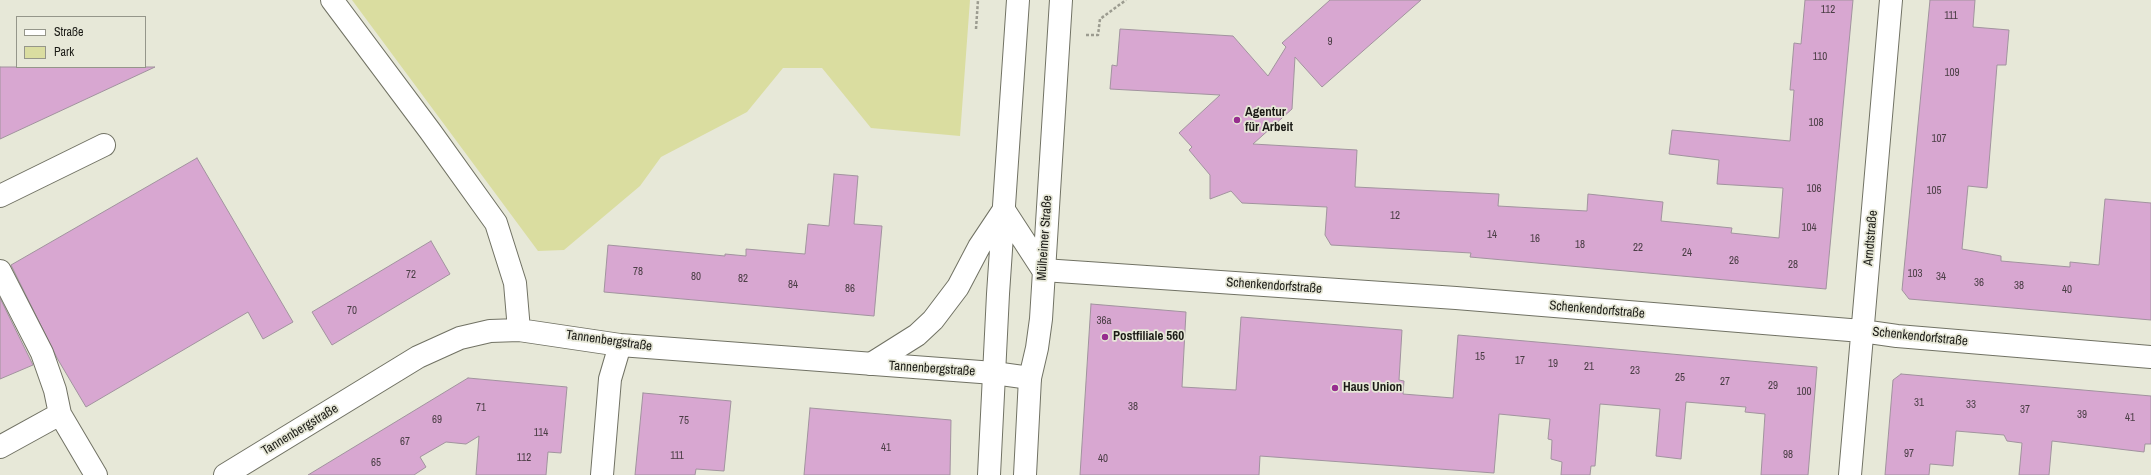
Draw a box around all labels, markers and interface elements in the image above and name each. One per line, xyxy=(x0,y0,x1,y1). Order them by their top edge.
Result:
house number: 112 xyxy=(1821,3,1835,17)
house number: 111 xyxy=(1944,9,1958,23)
legend xyxy=(16,16,146,68)
text: Straße xyxy=(54,24,84,40)
house number: 9 xyxy=(1327,35,1333,49)
text: Park xyxy=(54,44,74,60)
house number: 110 xyxy=(1813,50,1827,64)
house number: 109 xyxy=(1944,66,1960,80)
place label: Agentur für Arbeit xyxy=(1245,105,1293,136)
marker: Agentur für Arbeit xyxy=(1232,115,1242,125)
house number: 108 xyxy=(1808,116,1824,130)
house number: 107 xyxy=(1931,132,1947,146)
house number: 106 xyxy=(1806,182,1822,196)
house number: 105 xyxy=(1926,184,1942,198)
street label: Mülheimer Straße xyxy=(1034,195,1056,281)
house number: 12 xyxy=(1390,209,1400,223)
street label: Arndtstraße xyxy=(1861,210,1881,266)
house number: 104 xyxy=(1801,221,1817,235)
house number: 14 xyxy=(1487,228,1497,242)
house number: 16 xyxy=(1530,232,1540,246)
house number: 18 xyxy=(1575,238,1585,252)
house number: 22 xyxy=(1633,241,1643,255)
house number: 24 xyxy=(1682,246,1692,260)
house number: 26 xyxy=(1729,254,1739,268)
house number: 28 xyxy=(1788,258,1798,272)
house number: 78 xyxy=(633,265,643,279)
house number: 103 xyxy=(1907,267,1923,281)
house number: 72 xyxy=(406,268,416,282)
house number: 80 xyxy=(691,270,701,284)
house number: 34 xyxy=(1936,270,1946,284)
house number: 82 xyxy=(738,272,748,286)
street label: Schenkendorfstraße xyxy=(1226,275,1322,297)
house number: 36 xyxy=(1974,276,1984,290)
house number: 84 xyxy=(788,278,798,292)
house number: 38 xyxy=(2014,279,2024,293)
house number: 86 xyxy=(845,282,855,296)
house number: 40 xyxy=(2062,283,2072,297)
street label: Schenkendorfstraße xyxy=(1549,298,1645,322)
house number: 70 xyxy=(347,304,357,318)
house number: 36a xyxy=(1096,314,1112,328)
street label: Schenkendorfstraße xyxy=(1871,324,1969,350)
street label: Tannenbergstraße xyxy=(565,327,653,355)
place label: Postfiliale 560 xyxy=(1113,329,1184,345)
marker: Postfiliale 560 xyxy=(1100,332,1110,342)
house number: 15 xyxy=(1475,350,1485,364)
house number: 17 xyxy=(1515,354,1525,368)
house number: 19 xyxy=(1548,357,1558,371)
street label: Tannenbergstraße xyxy=(888,358,976,380)
house number: 21 xyxy=(1584,360,1594,374)
house number: 23 xyxy=(1630,364,1640,378)
house number: 25 xyxy=(1675,371,1685,385)
house number: 27 xyxy=(1720,375,1730,389)
house number: 29 xyxy=(1768,379,1778,393)
place label: Haus Union xyxy=(1343,380,1402,396)
marker: Haus Union xyxy=(1330,383,1340,393)
house number: 100 xyxy=(1796,385,1812,399)
house number: 31 xyxy=(1914,396,1924,410)
house number: 33 xyxy=(1966,398,1976,412)
house number: 38 xyxy=(1128,400,1138,414)
street label: Tannenbergstraße xyxy=(259,401,341,459)
house number: 71 xyxy=(476,401,486,415)
house number: 37 xyxy=(2020,403,2030,417)
house number: 39 xyxy=(2077,408,2087,422)
house number: 41 xyxy=(2125,411,2135,425)
house number: 69 xyxy=(432,413,442,427)
house number: 75 xyxy=(679,414,689,428)
house number: 114 xyxy=(534,426,548,440)
house number: 67 xyxy=(400,435,410,449)
house number: 41 xyxy=(881,441,891,455)
house number: 97 xyxy=(1904,447,1914,461)
house number: 98 xyxy=(1783,448,1793,462)
house number: 111 xyxy=(670,449,684,463)
house number: 112 xyxy=(517,451,531,465)
house number: 40 xyxy=(1098,452,1108,466)
house number: 65 xyxy=(371,456,381,470)

